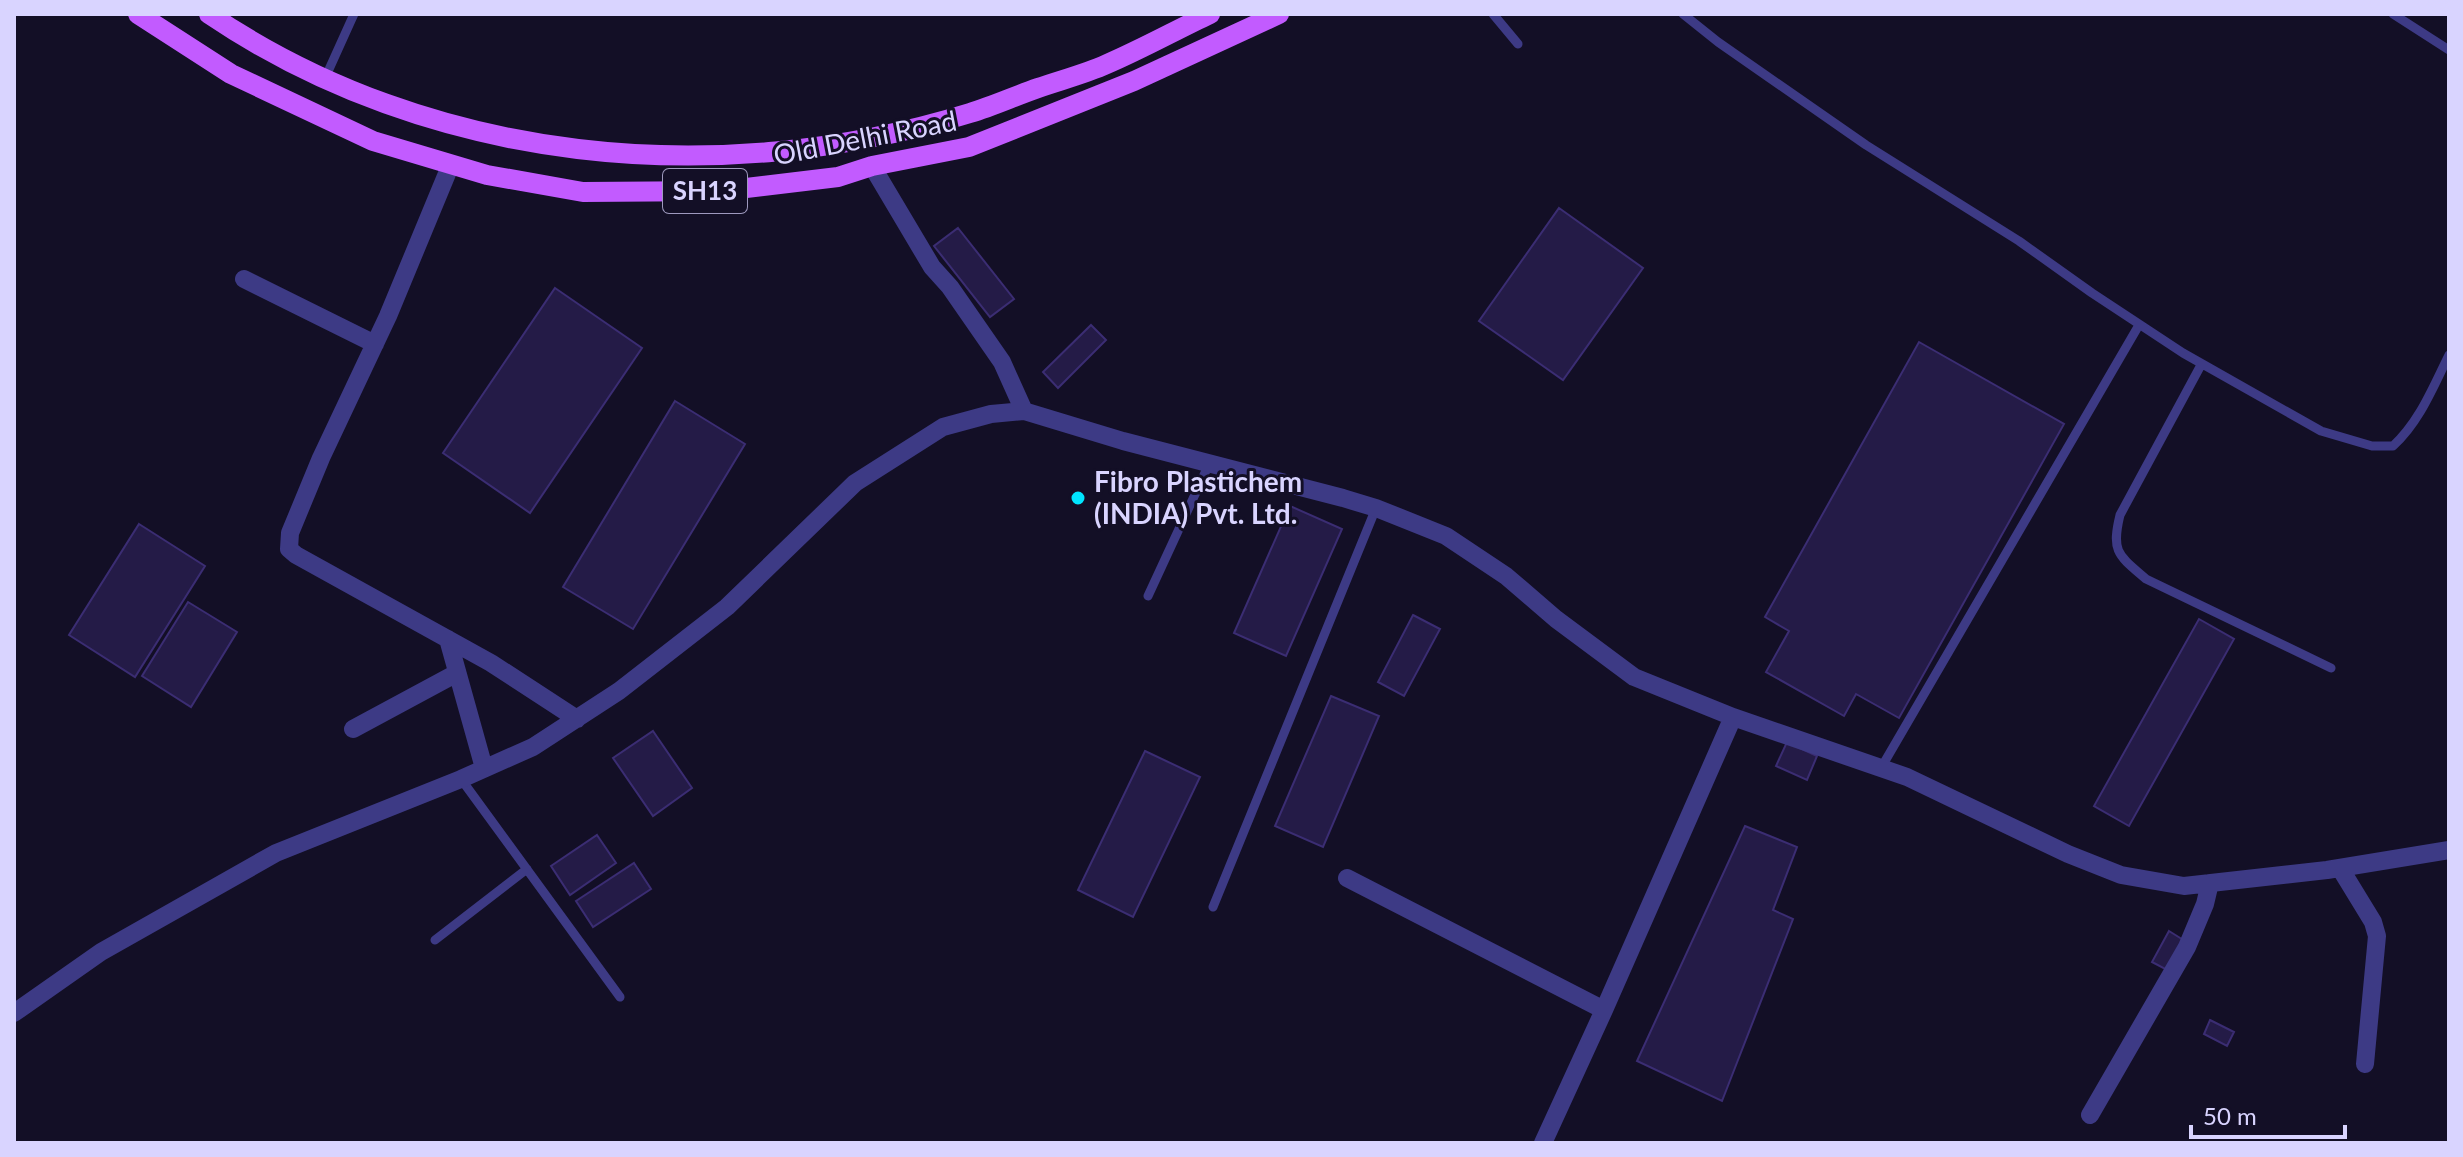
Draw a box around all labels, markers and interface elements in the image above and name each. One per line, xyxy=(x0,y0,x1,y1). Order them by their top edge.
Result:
street label: Old Delhi Road xyxy=(770,103,959,171)
road number: SH13 xyxy=(663,169,747,213)
place label: Fibro Plastichem (INDIA) Pvt. Ltd. xyxy=(1094,464,1302,530)
marker: Fibro Plastichem (INDIA) Pvt. Ltd. xyxy=(1069,489,1087,507)
scale bar xyxy=(2191,1089,2345,1139)
text: 50 m xyxy=(2203,1101,2257,1130)

